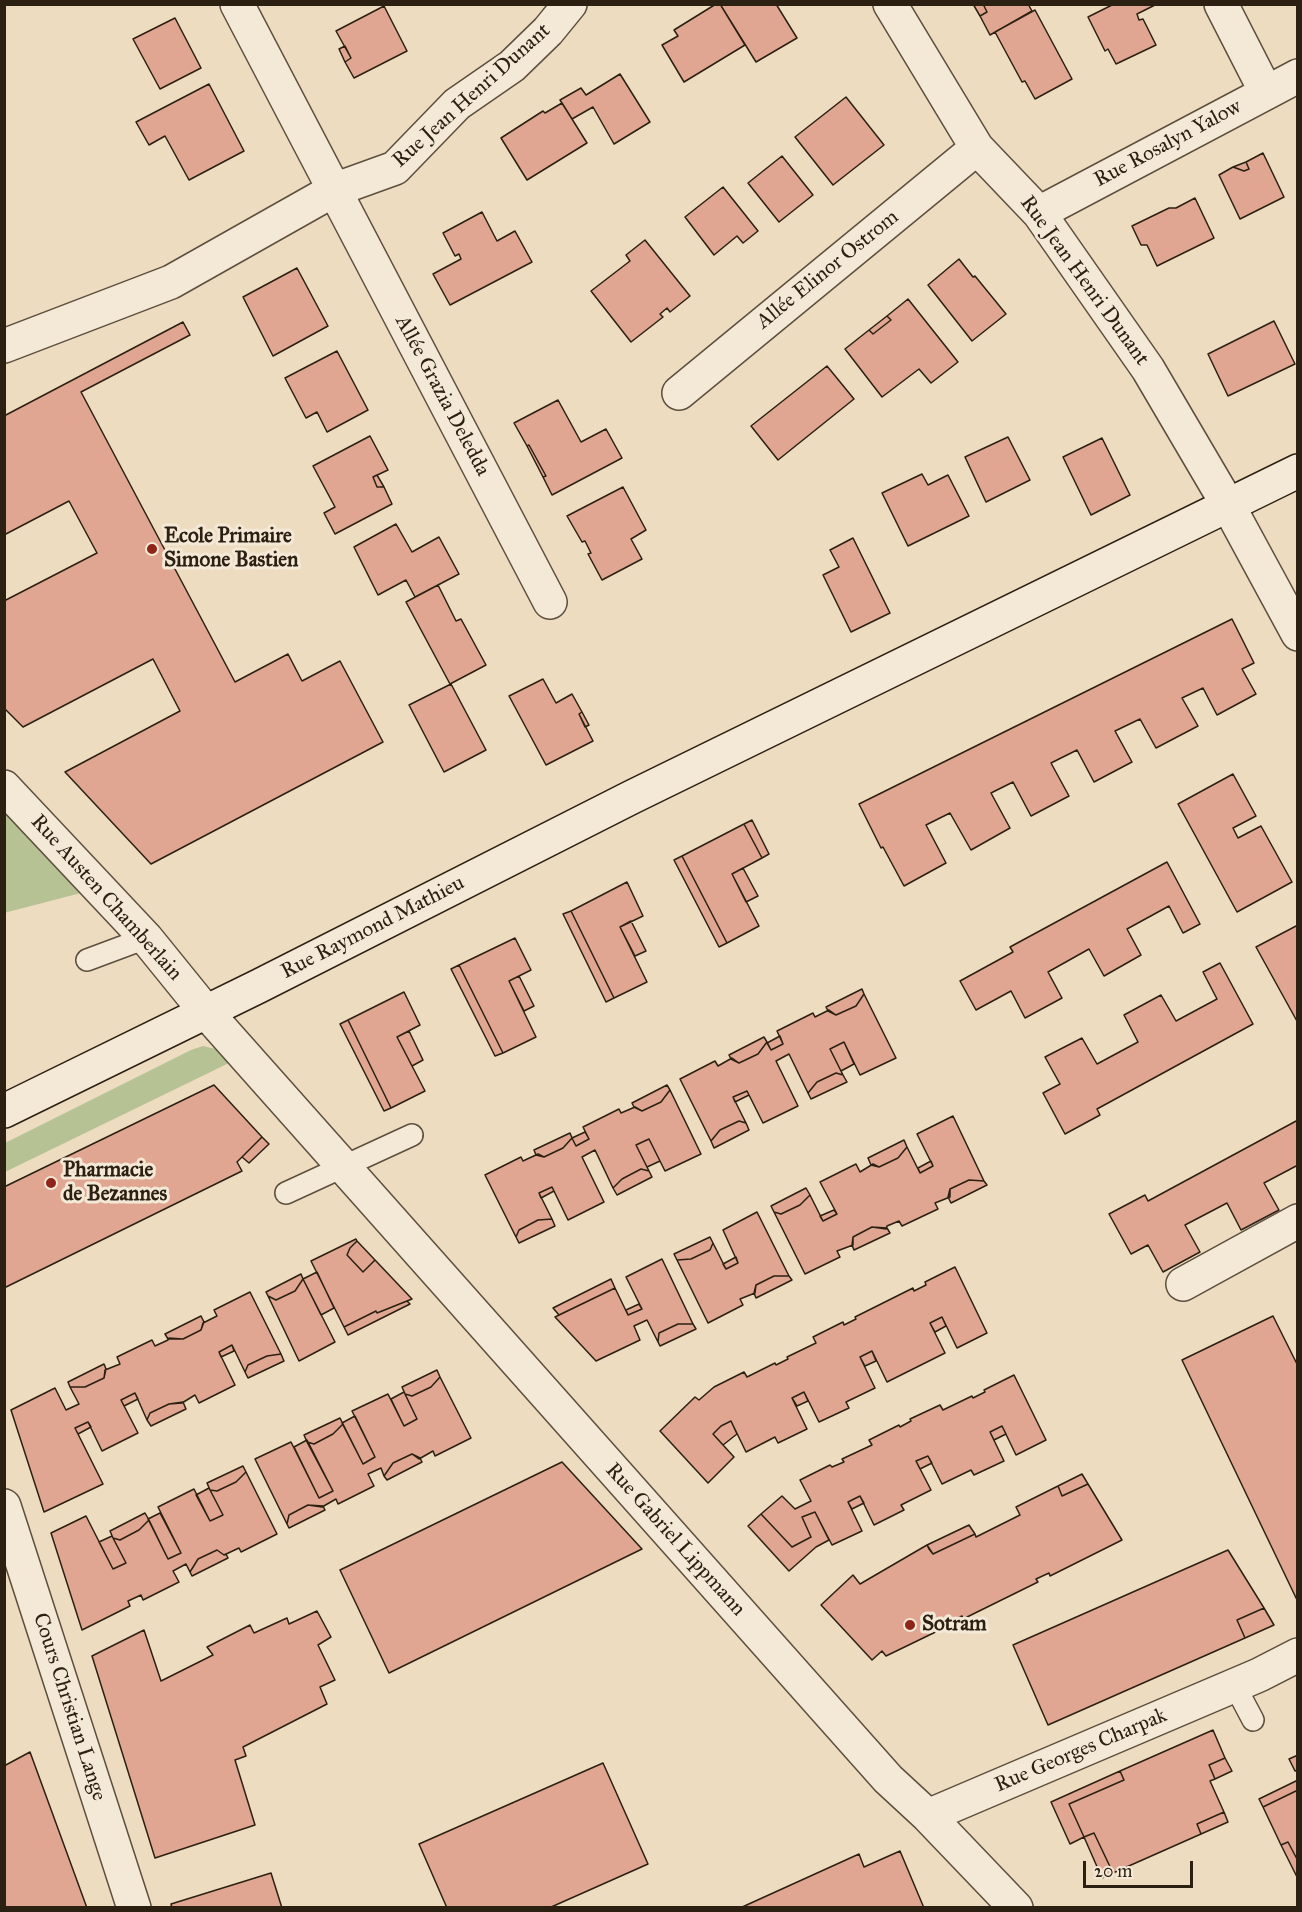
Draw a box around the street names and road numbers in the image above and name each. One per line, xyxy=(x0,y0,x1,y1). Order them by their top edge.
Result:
street label: Rue Jean Henri Dunant xyxy=(388,19,556,173)
street label: Rue Rosalyn Yalow xyxy=(1090,95,1246,193)
street label: Rue Jean Henri Dunant xyxy=(1014,191,1154,371)
street label: Allée Elinor Ostrom xyxy=(752,205,904,335)
street label: Allée Grazia Deledda xyxy=(389,311,495,481)
street label: Rue Austen Chamberlain xyxy=(25,810,187,986)
street label: Rue Raymond Mathieu xyxy=(277,871,469,985)
street label: Rue Gabriel Lippmann xyxy=(600,1458,750,1622)
street label: Cours Christian Lange xyxy=(27,1610,111,1804)
street label: Rue Georges Charpak xyxy=(991,1703,1171,1799)

